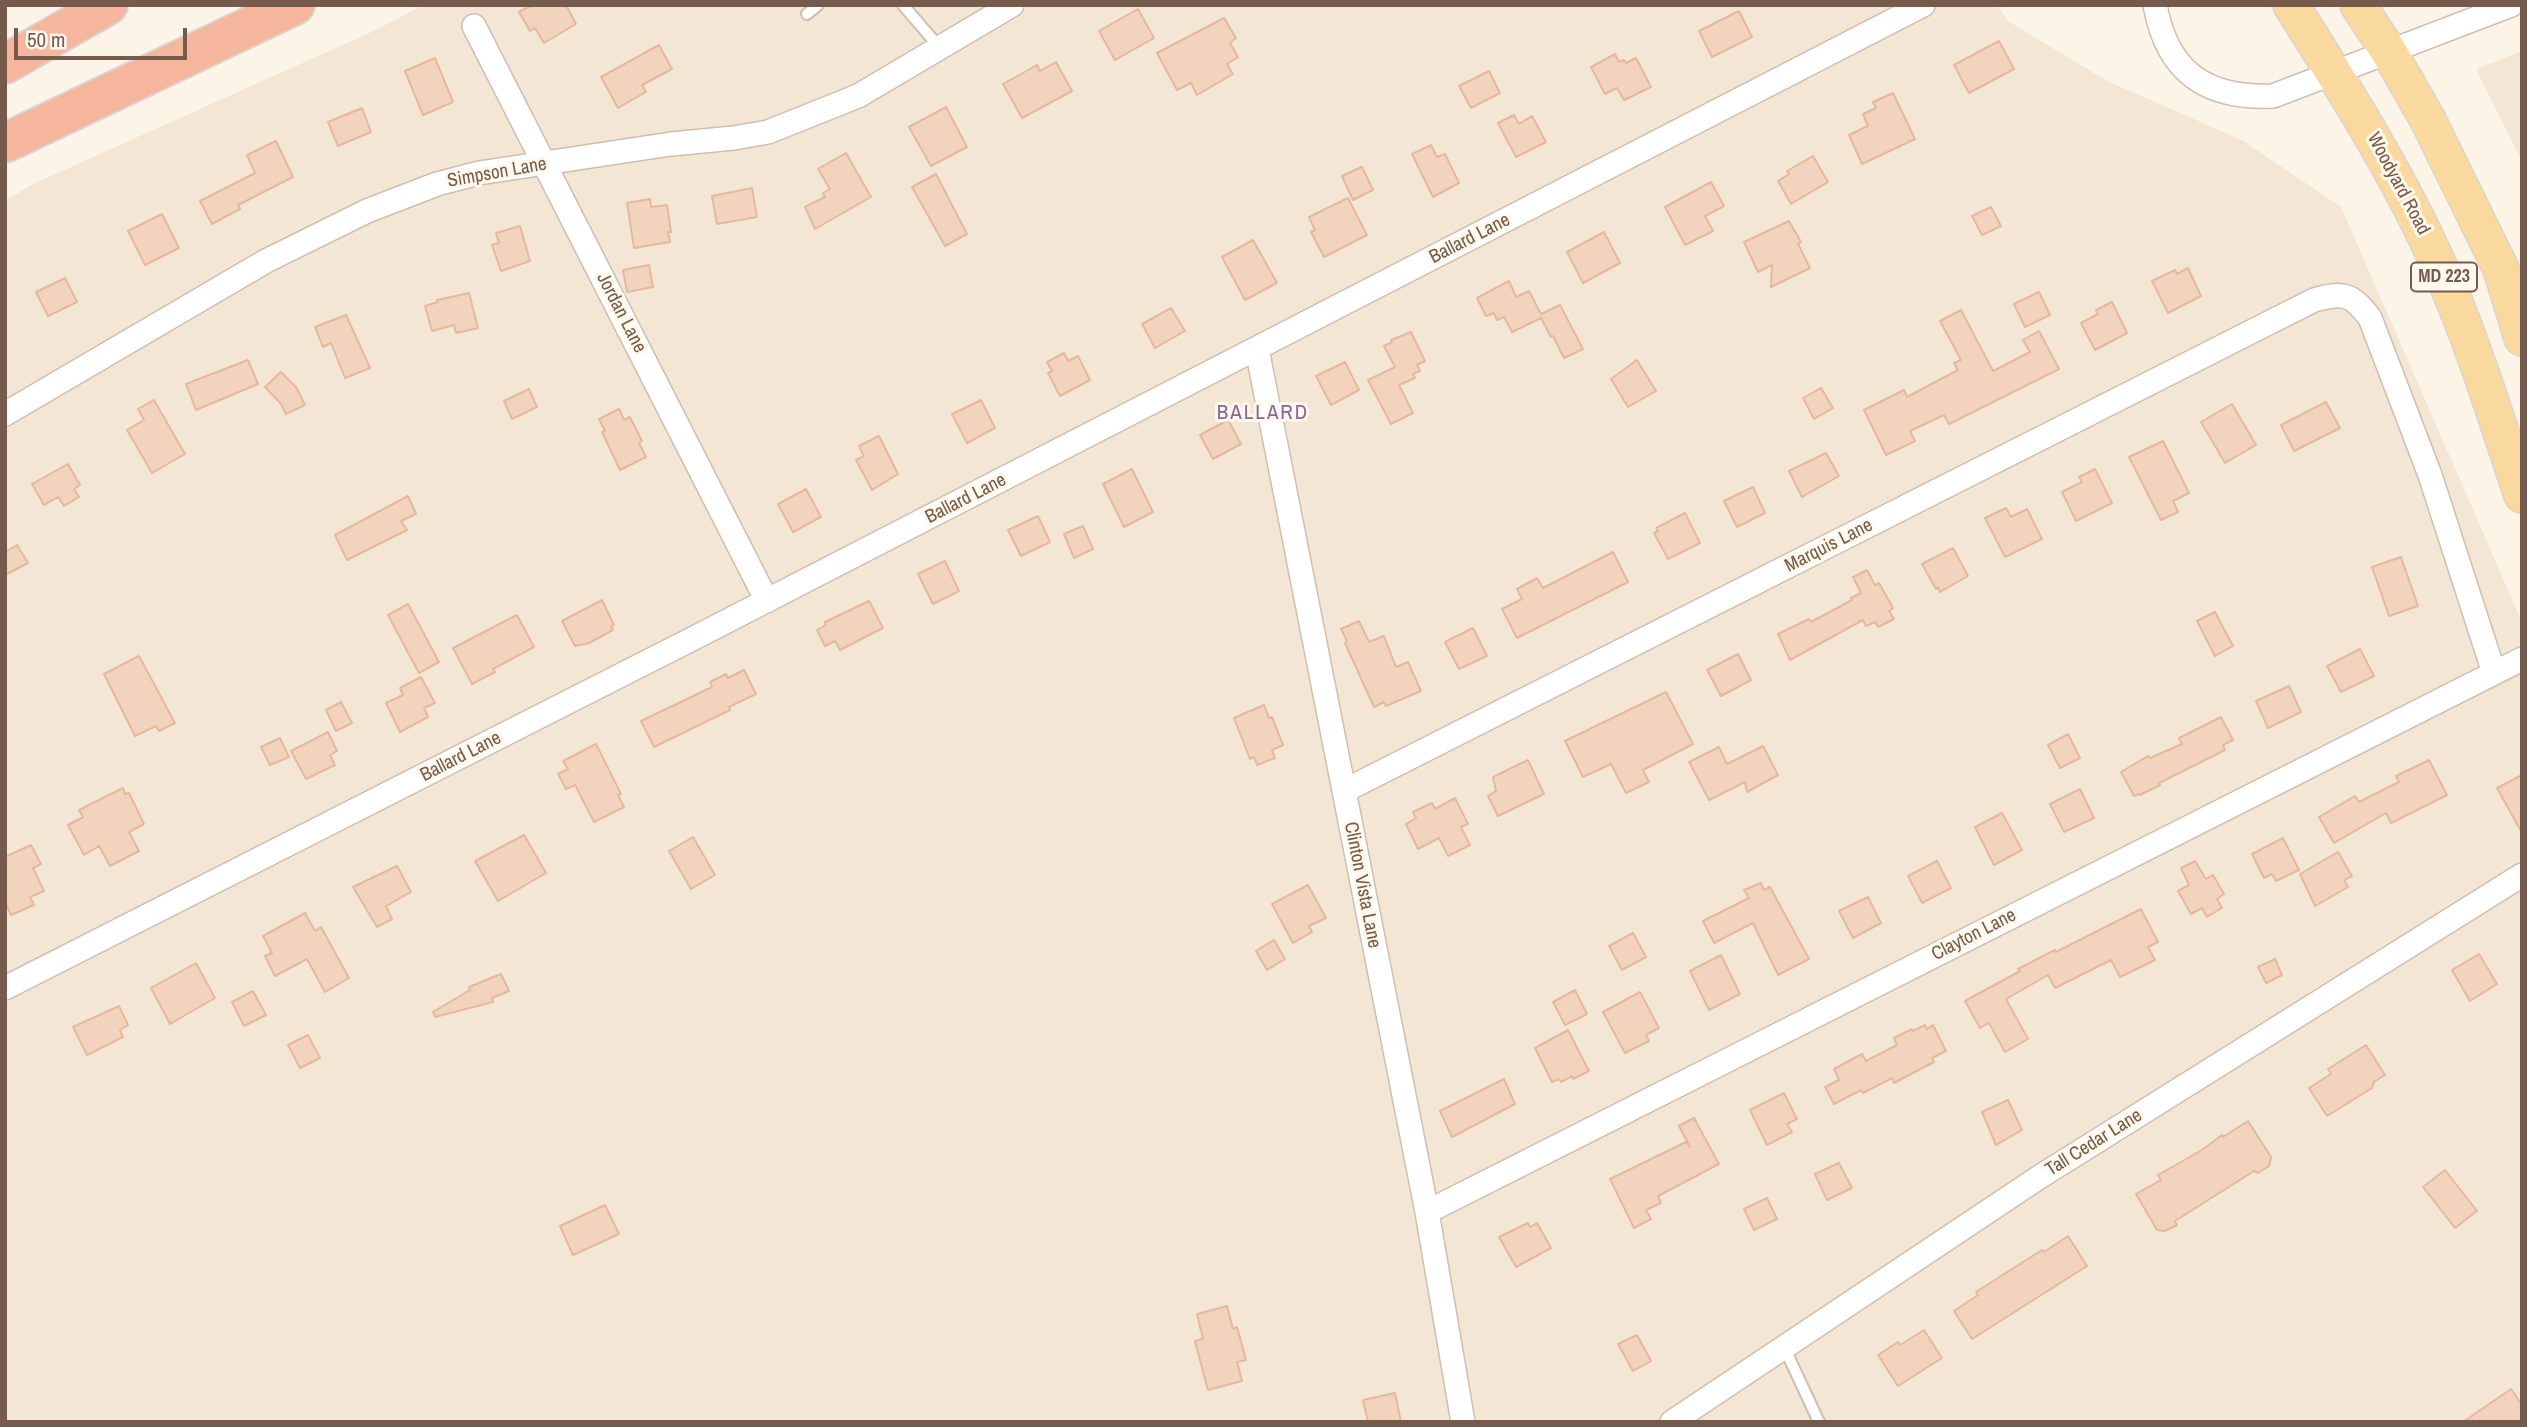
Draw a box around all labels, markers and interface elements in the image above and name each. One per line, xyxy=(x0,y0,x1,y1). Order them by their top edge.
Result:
scale bar xyxy=(18,14,191,58)
text: 50 m xyxy=(27,25,65,54)
street label: Woodyard Road xyxy=(2362,129,2434,239)
street label: Simpson Lane xyxy=(446,153,548,193)
street label: Ballard Lane xyxy=(1426,209,1514,269)
road number: MD 223 xyxy=(2411,262,2477,292)
street label: Jordan Lane xyxy=(591,269,651,357)
district label: BALLARD xyxy=(1218,400,1308,426)
street label: Ballard Lane xyxy=(922,469,1010,529)
street label: Marquis Lane xyxy=(1781,514,1877,578)
street label: Ballard Lane xyxy=(417,727,505,787)
street label: Clinton Vista Lane xyxy=(1339,820,1385,950)
street label: Clayton Lane xyxy=(1928,904,2020,966)
street label: Tall Cedar Lane xyxy=(2042,1104,2146,1182)

